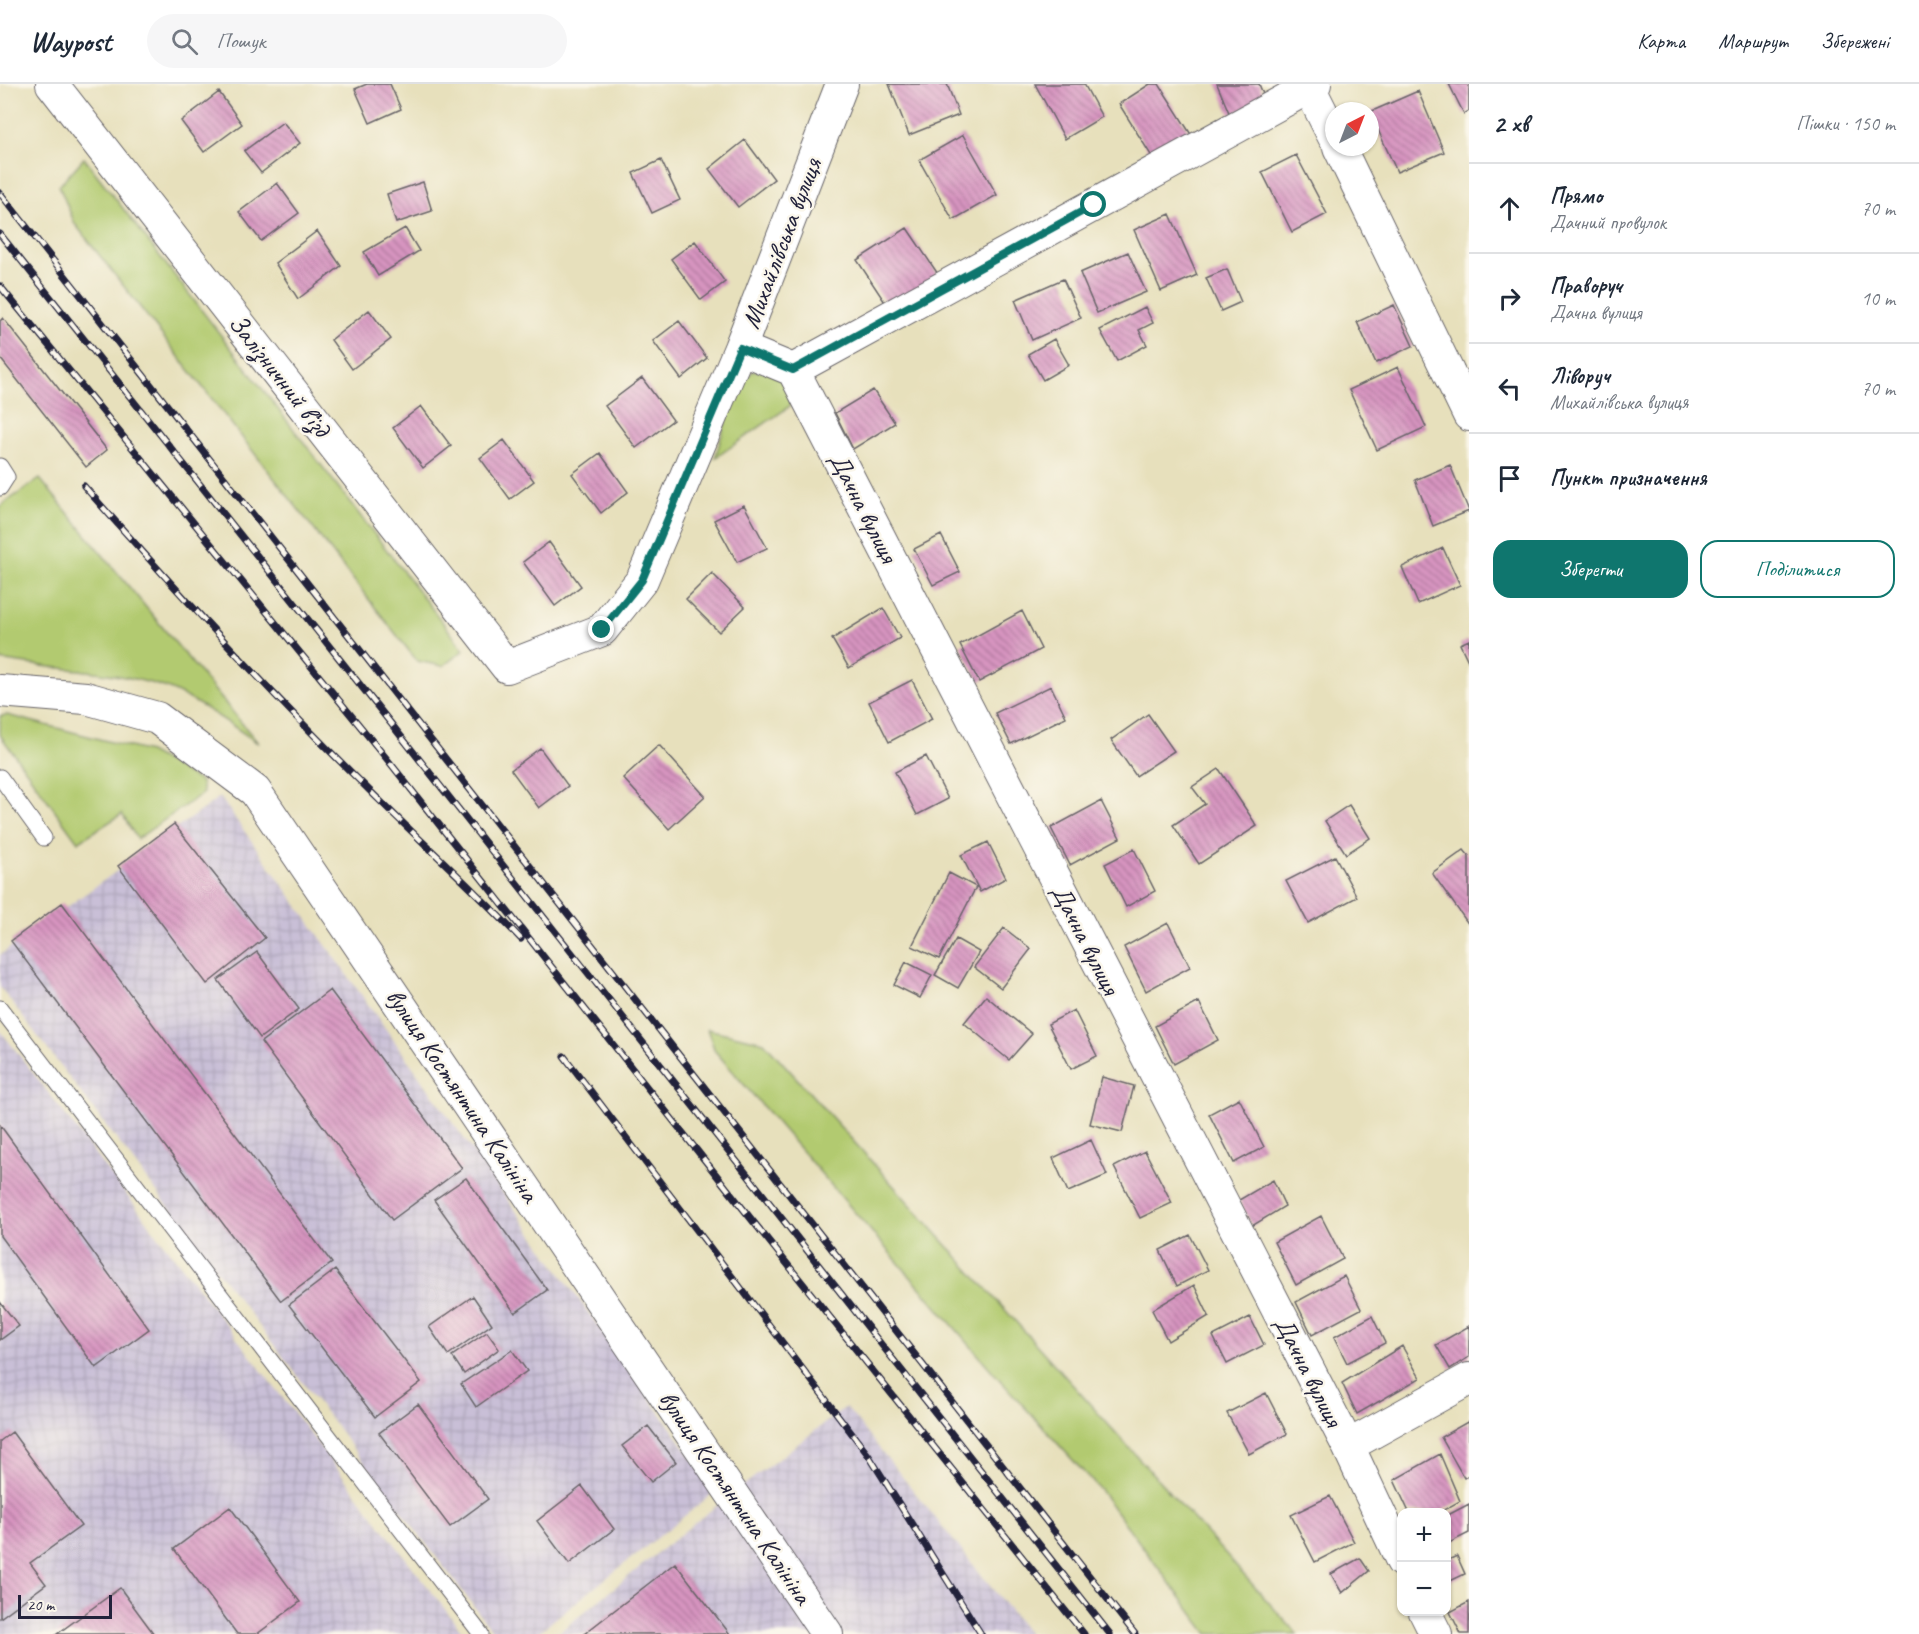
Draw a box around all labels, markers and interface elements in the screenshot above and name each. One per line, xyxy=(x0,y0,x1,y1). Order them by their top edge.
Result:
search box xyxy=(147,14,567,68)
text: Waypost xyxy=(30,24,111,59)
icon: search xyxy=(168,25,201,58)
text: Пошук xyxy=(216,27,266,55)
text: Карта xyxy=(1637,28,1685,54)
text: Маршрут xyxy=(1718,28,1788,54)
text: Збережені xyxy=(1821,28,1889,54)
north arrow xyxy=(1325,102,1379,156)
text: 2 хв xyxy=(1493,107,1528,140)
text: Пішки · 150 m xyxy=(1796,111,1895,136)
street label: Михайлівська вулиця xyxy=(734,152,830,333)
text: Прямо xyxy=(1550,182,1602,210)
route start xyxy=(1080,191,1106,217)
icon: ahead xyxy=(1493,192,1526,225)
text: 70 m xyxy=(1861,196,1895,221)
text: Дачний провулок xyxy=(1550,210,1666,235)
text: Праворуч xyxy=(1550,272,1622,300)
icon: right xyxy=(1493,282,1526,315)
text: 10 m xyxy=(1861,286,1895,311)
text: Дачна вулиця xyxy=(1550,300,1642,325)
street label: Залізничний в’їзд xyxy=(221,307,339,446)
text: Ліворуч xyxy=(1550,362,1610,390)
icon: left xyxy=(1493,372,1526,405)
text: 70 m xyxy=(1861,376,1895,401)
text: Михайлівська вулиця xyxy=(1550,390,1688,415)
street label: Дачна вулиця xyxy=(822,447,906,569)
icon: arrive xyxy=(1493,462,1526,495)
text: Пункт призначення xyxy=(1550,464,1707,492)
button: Зберегти xyxy=(1493,540,1688,598)
button: Поділитися xyxy=(1700,540,1895,598)
route end xyxy=(588,616,614,642)
street label: Дачна вулиця xyxy=(1044,879,1128,1001)
street label: вулиця Костянтина Калініна xyxy=(379,982,547,1210)
street label: Дачна вулиця xyxy=(1267,1311,1351,1433)
street label: вулиця Костянтина Калініна xyxy=(652,1384,820,1612)
map controls xyxy=(1397,1508,1451,1616)
button: + xyxy=(1397,1508,1451,1562)
button: − xyxy=(1397,1562,1451,1616)
scale bar xyxy=(18,1592,112,1620)
text: 20 m xyxy=(27,1595,54,1615)

